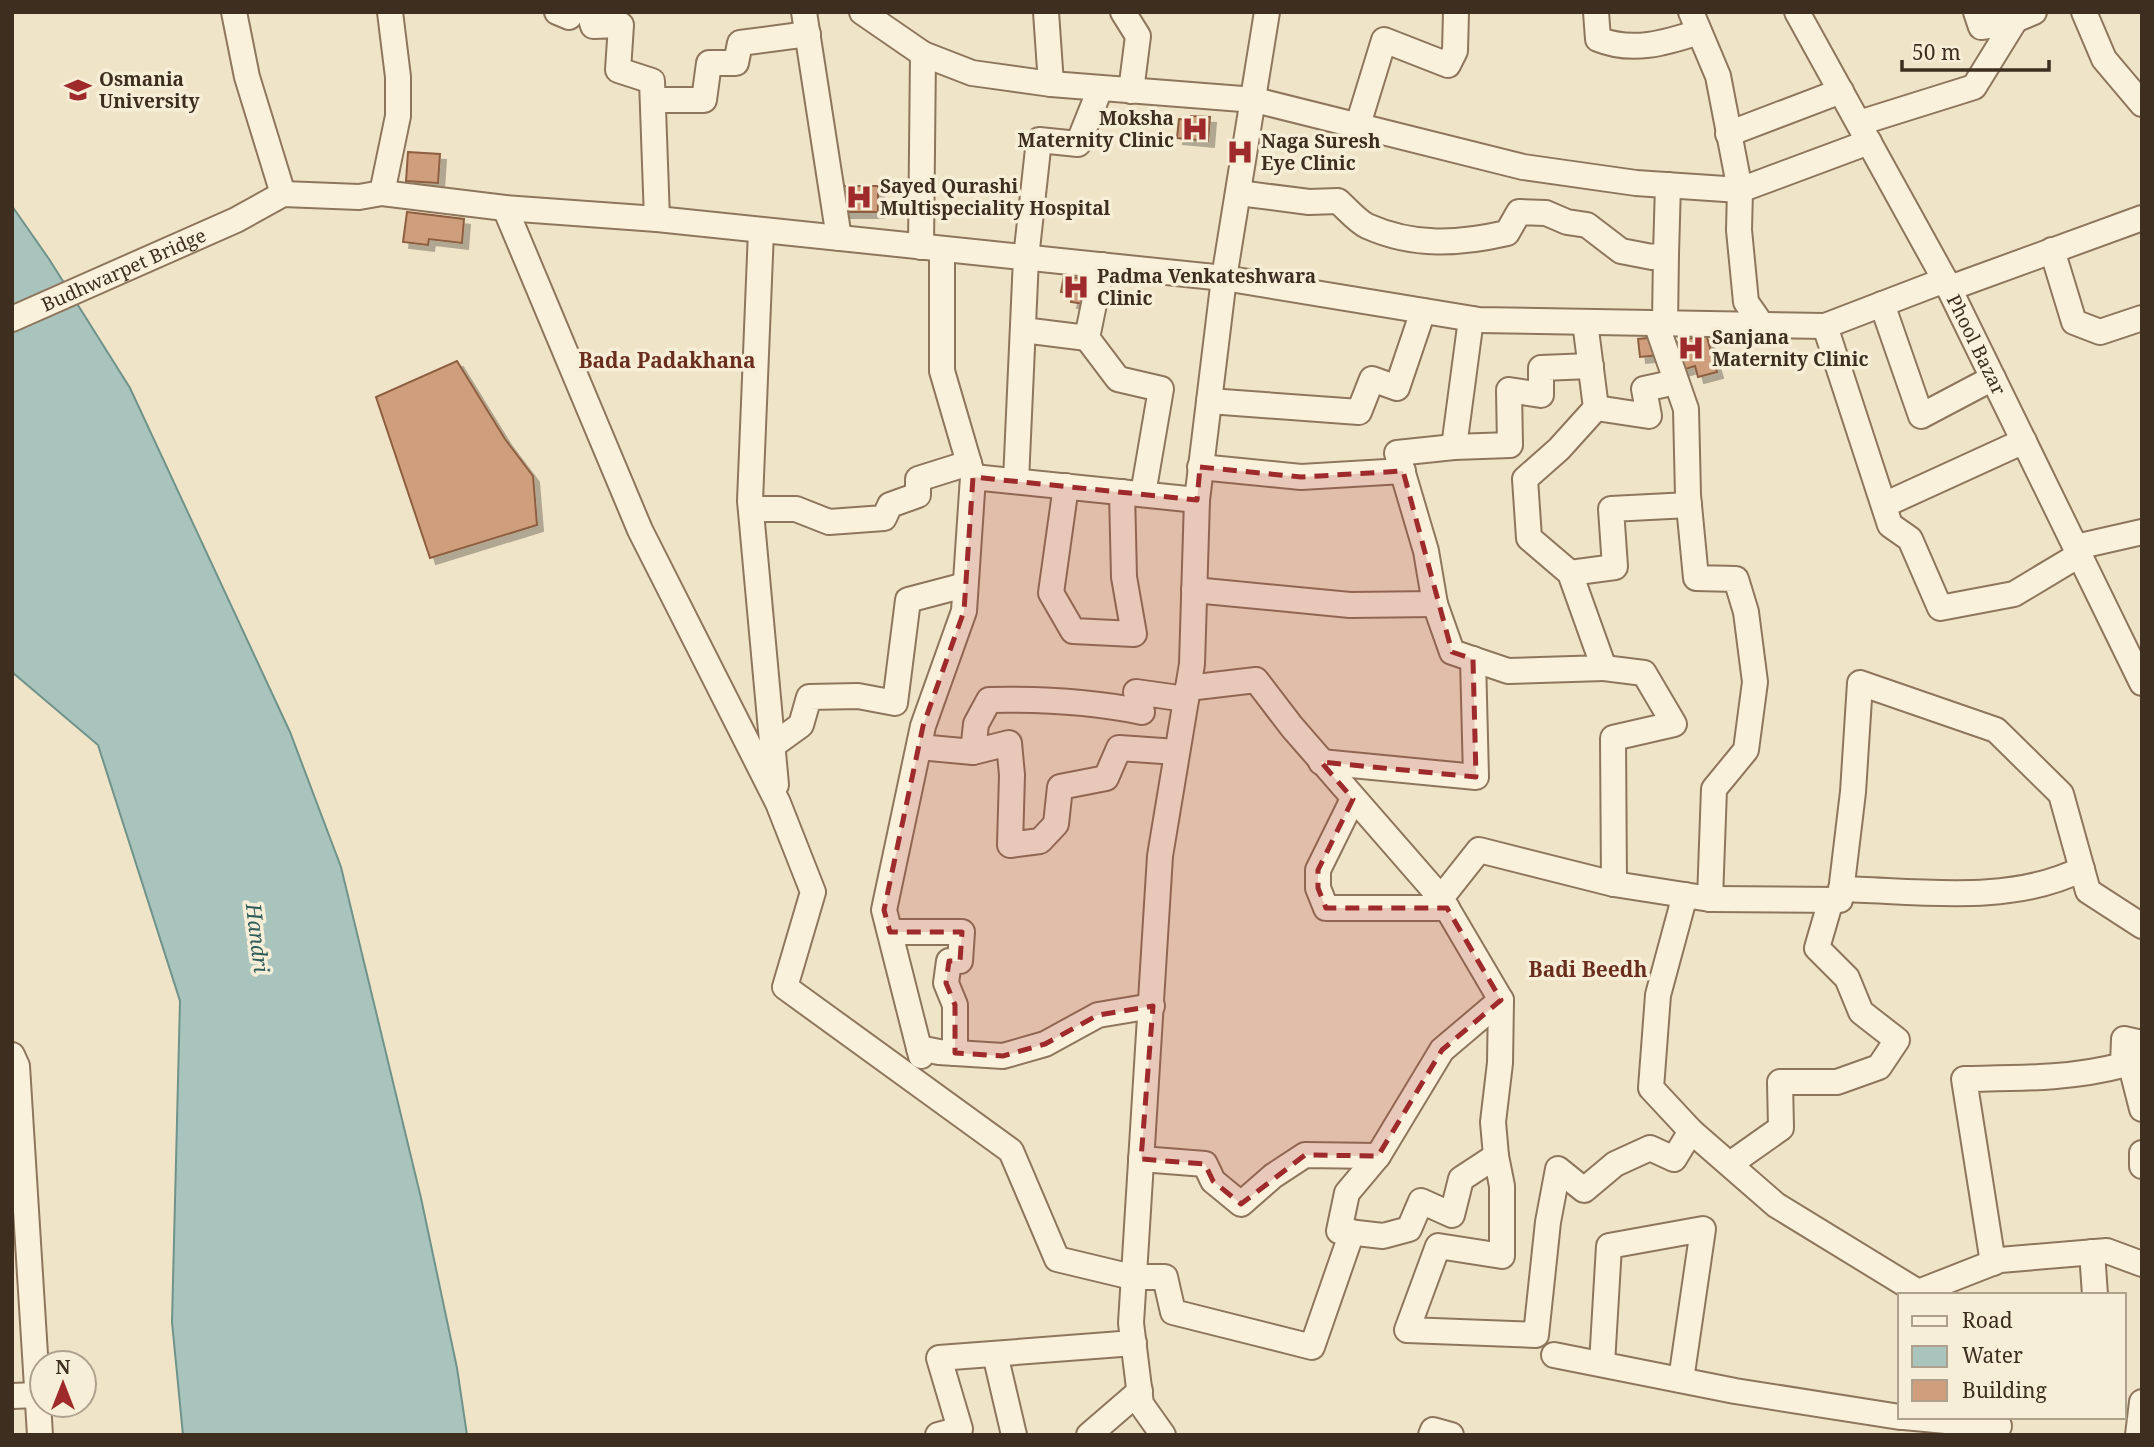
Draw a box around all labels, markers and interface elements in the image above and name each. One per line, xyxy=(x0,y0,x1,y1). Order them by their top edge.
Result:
scale bar xyxy=(1902,28,2049,72)
text: 50 m xyxy=(1912,38,1961,66)
place label: Osmania University xyxy=(99,66,199,114)
school or university icon: Osmania University xyxy=(63,75,93,105)
place label: Moksha Maternity Clinic xyxy=(1018,105,1174,153)
hospital icon: Moksha Maternity Clinic xyxy=(1180,114,1210,144)
place label: Naga Suresh Eye Clinic xyxy=(1261,128,1381,176)
hospital icon: Naga Suresh Eye Clinic xyxy=(1225,137,1255,167)
place label: Sayed Qurashi Multispeciality Hospital xyxy=(880,173,1111,221)
hospital icon: Sayed Qurashi Multispeciality Hospital xyxy=(844,182,874,212)
street label: Budhwarpet Bridge xyxy=(37,222,210,317)
place label: Padma Venkateshwara Clinic xyxy=(1097,263,1316,311)
hospital icon: Padma Venkateshwara Clinic xyxy=(1061,272,1091,302)
street label: Phool Bazar xyxy=(1941,290,2012,399)
place label: Sanjana Maternity Clinic xyxy=(1712,324,1868,372)
hospital icon: Sanjana Maternity Clinic xyxy=(1676,333,1706,363)
district label: Bada Padakhana xyxy=(578,346,756,374)
water label: Handri xyxy=(240,901,276,975)
district label: Badi Beedh xyxy=(1529,955,1647,983)
legend xyxy=(1898,1293,2126,1419)
text: Road xyxy=(1962,1306,2013,1334)
text: Water xyxy=(1962,1341,2023,1369)
north arrow xyxy=(28,1349,98,1419)
text: N xyxy=(56,1354,71,1380)
text: Building xyxy=(1962,1376,2047,1404)

